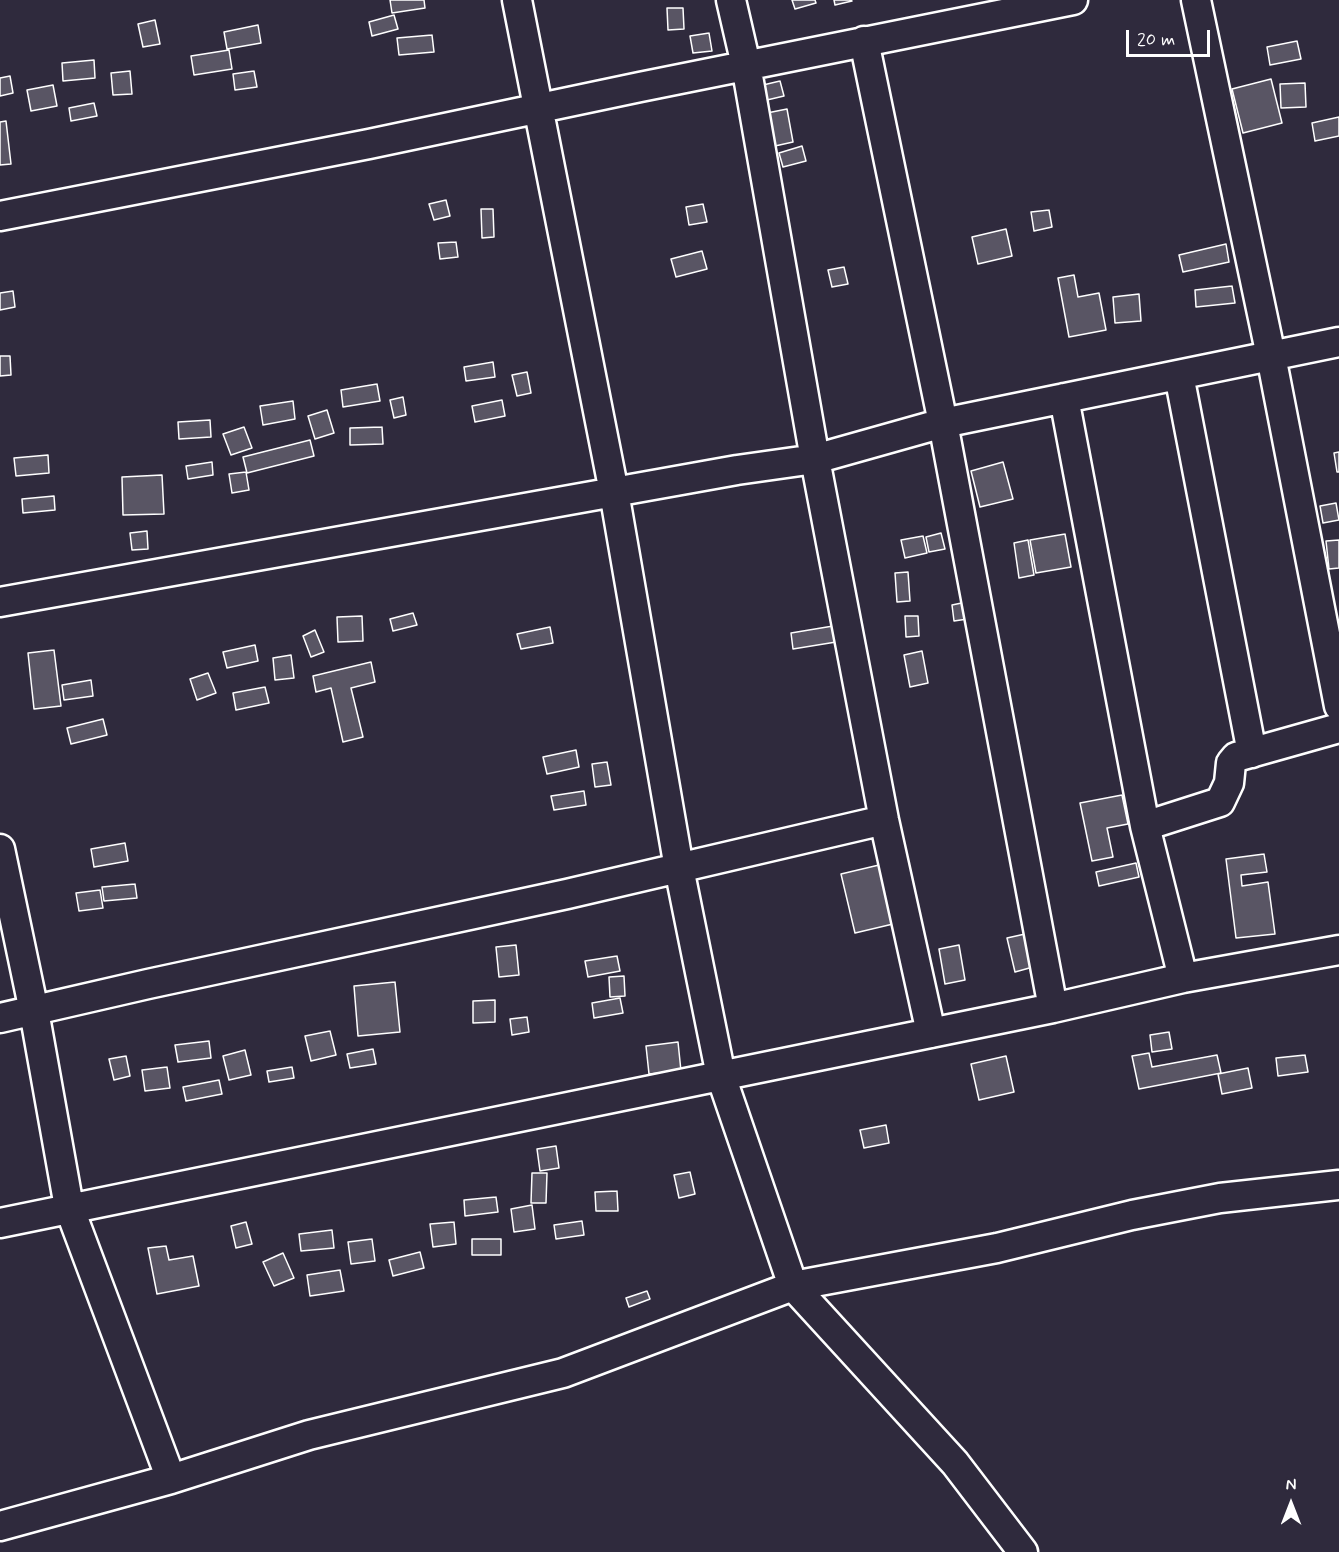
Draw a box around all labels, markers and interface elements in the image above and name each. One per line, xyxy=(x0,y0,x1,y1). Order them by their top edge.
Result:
scale bar xyxy=(1129,18,1213,56)
text: 20 m xyxy=(1137,28,1175,52)
north arrow xyxy=(1261,1474,1321,1534)
text: N xyxy=(1286,1475,1296,1496)

